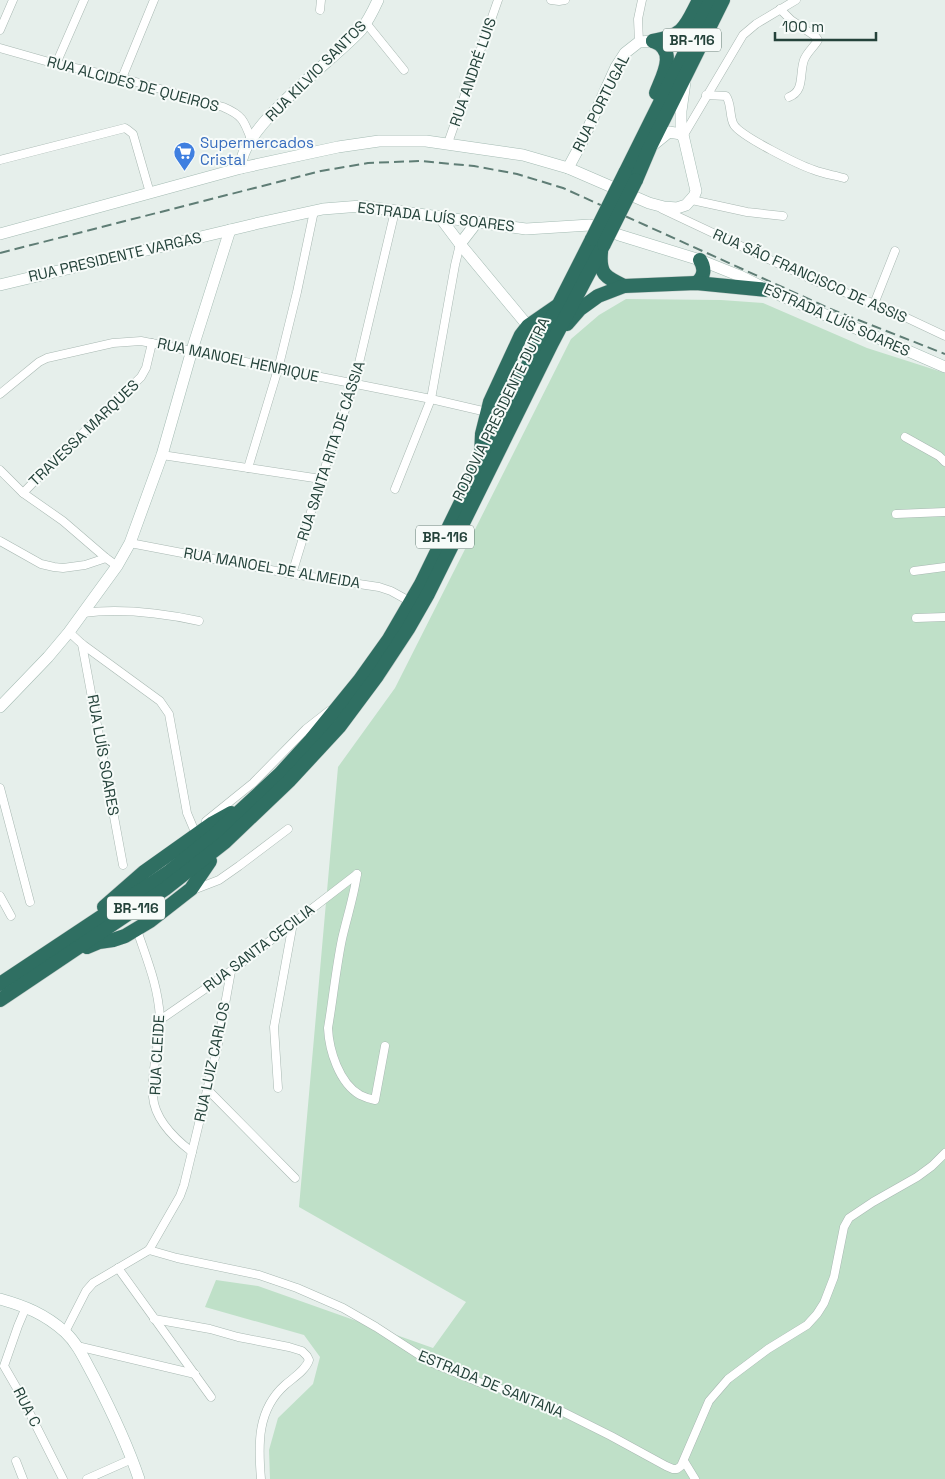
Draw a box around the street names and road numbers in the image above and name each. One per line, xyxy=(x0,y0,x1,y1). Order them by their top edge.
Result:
street label: RUA ANDRÉ LUIS xyxy=(445,15,500,129)
street label: RUA KILVIO SANTOS xyxy=(261,16,370,125)
road number: BR-116 xyxy=(663,28,721,52)
street label: RUA ALCIDES DE QUEIROS xyxy=(45,51,221,116)
street label: RUA PORTUGAL xyxy=(568,51,633,155)
street label: ESTRADA LUÍS SOARES xyxy=(356,197,516,236)
street label: RUA SÃO FRANCISCO DE ASSIS xyxy=(710,224,910,327)
street label: RUA PRESIDENTE VARGAS xyxy=(26,227,203,286)
street label: ESTRADA LUÍS SOARES xyxy=(761,279,913,360)
street label: RODOVIA PRESIDENTE DUTRA xyxy=(448,313,554,504)
street label: RUA MANOEL HENRIQUE xyxy=(156,333,321,386)
street label: RUA SANTA RITA DE CÁSSIA xyxy=(292,358,369,543)
street label: TRAVESSA MARQUES xyxy=(25,375,143,490)
road number: BR-116 xyxy=(416,526,474,548)
street label: RUA MANOEL DE ALMEIDA xyxy=(182,543,362,592)
street label: RUA LUÍS SOARES xyxy=(83,693,123,817)
road number: BR-116 xyxy=(107,896,165,920)
street label: RUA SANTA CECILIA xyxy=(199,899,319,996)
street label: RUA LUIZ CARLOS xyxy=(190,1000,233,1124)
street label: RUA CLEIDE xyxy=(145,1014,168,1096)
street label: ESTRADA DE SANTANA xyxy=(416,1346,567,1422)
street label: RUA C xyxy=(9,1384,45,1430)

